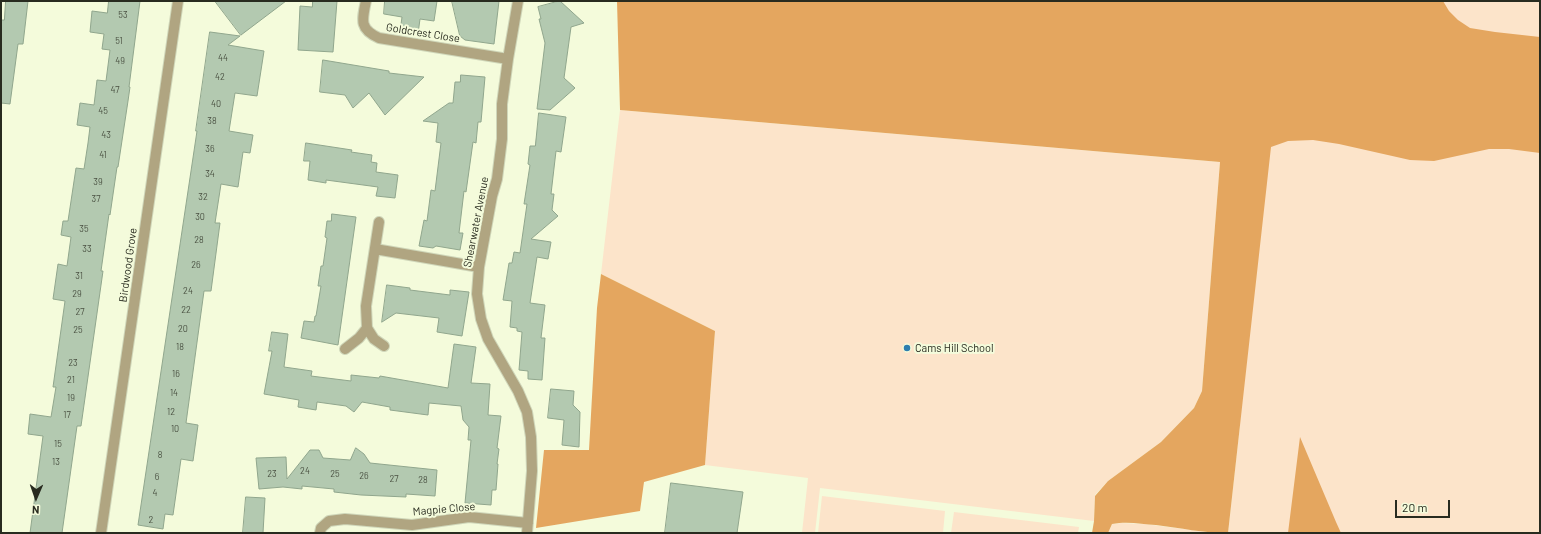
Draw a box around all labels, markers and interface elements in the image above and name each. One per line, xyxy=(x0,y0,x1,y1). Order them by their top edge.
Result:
house number: 53 xyxy=(118,10,128,20)
street label: Goldcrest Close xyxy=(385,21,461,45)
house number: 51 xyxy=(115,36,123,46)
house number: 44 xyxy=(218,53,228,63)
house number: 49 xyxy=(115,56,125,66)
house number: 42 xyxy=(215,72,225,82)
house number: 47 xyxy=(111,85,119,95)
house number: 40 xyxy=(211,99,221,109)
house number: 45 xyxy=(98,106,108,116)
house number: 38 xyxy=(207,116,217,126)
house number: 43 xyxy=(101,130,111,140)
house number: 36 xyxy=(205,144,215,154)
house number: 41 xyxy=(99,150,107,160)
house number: 34 xyxy=(205,169,215,179)
street label: Shearwater Avenue xyxy=(461,175,491,269)
house number: 39 xyxy=(93,177,103,187)
house number: 32 xyxy=(198,192,208,202)
house number: 37 xyxy=(92,194,100,204)
house number: 30 xyxy=(195,212,205,222)
house number: 35 xyxy=(79,224,89,234)
street label: Birdwood Grove xyxy=(116,227,140,303)
house number: 28 xyxy=(194,235,204,245)
house number: 33 xyxy=(82,244,92,254)
house number: 26 xyxy=(191,260,201,270)
house number: 31 xyxy=(75,271,83,281)
house number: 24 xyxy=(183,286,193,296)
house number: 29 xyxy=(72,289,82,299)
house number: 22 xyxy=(181,305,191,315)
house number: 27 xyxy=(75,307,85,317)
house number: 20 xyxy=(178,324,188,334)
house number: 25 xyxy=(73,325,83,335)
place label: Cams Hill School xyxy=(915,341,994,355)
house number: 18 xyxy=(176,342,184,352)
marker: Cams Hill School xyxy=(902,343,912,353)
house number: 23 xyxy=(68,358,78,368)
house number: 16 xyxy=(172,369,180,379)
house number: 21 xyxy=(67,375,75,385)
house number: 14 xyxy=(170,388,178,398)
house number: 19 xyxy=(67,393,75,403)
house number: 12 xyxy=(167,407,175,417)
house number: 17 xyxy=(63,410,71,420)
house number: 10 xyxy=(171,424,179,434)
house number: 15 xyxy=(54,439,62,449)
house number: 8 xyxy=(158,450,162,460)
house number: 13 xyxy=(52,457,60,467)
house number: 24 xyxy=(300,466,310,476)
house number: 23 xyxy=(267,469,277,479)
house number: 25 xyxy=(330,469,340,479)
house number: 26 xyxy=(359,471,369,481)
house number: 6 xyxy=(155,472,159,482)
house number: 27 xyxy=(389,474,399,484)
house number: 28 xyxy=(418,475,428,485)
north arrow xyxy=(16,478,56,518)
house number: 4 xyxy=(153,488,157,498)
scale bar xyxy=(1397,492,1452,518)
street label: Magpie Close xyxy=(412,500,476,518)
text: 20 m xyxy=(1402,500,1428,514)
text: N xyxy=(32,504,39,517)
house number: 2 xyxy=(149,515,153,525)

